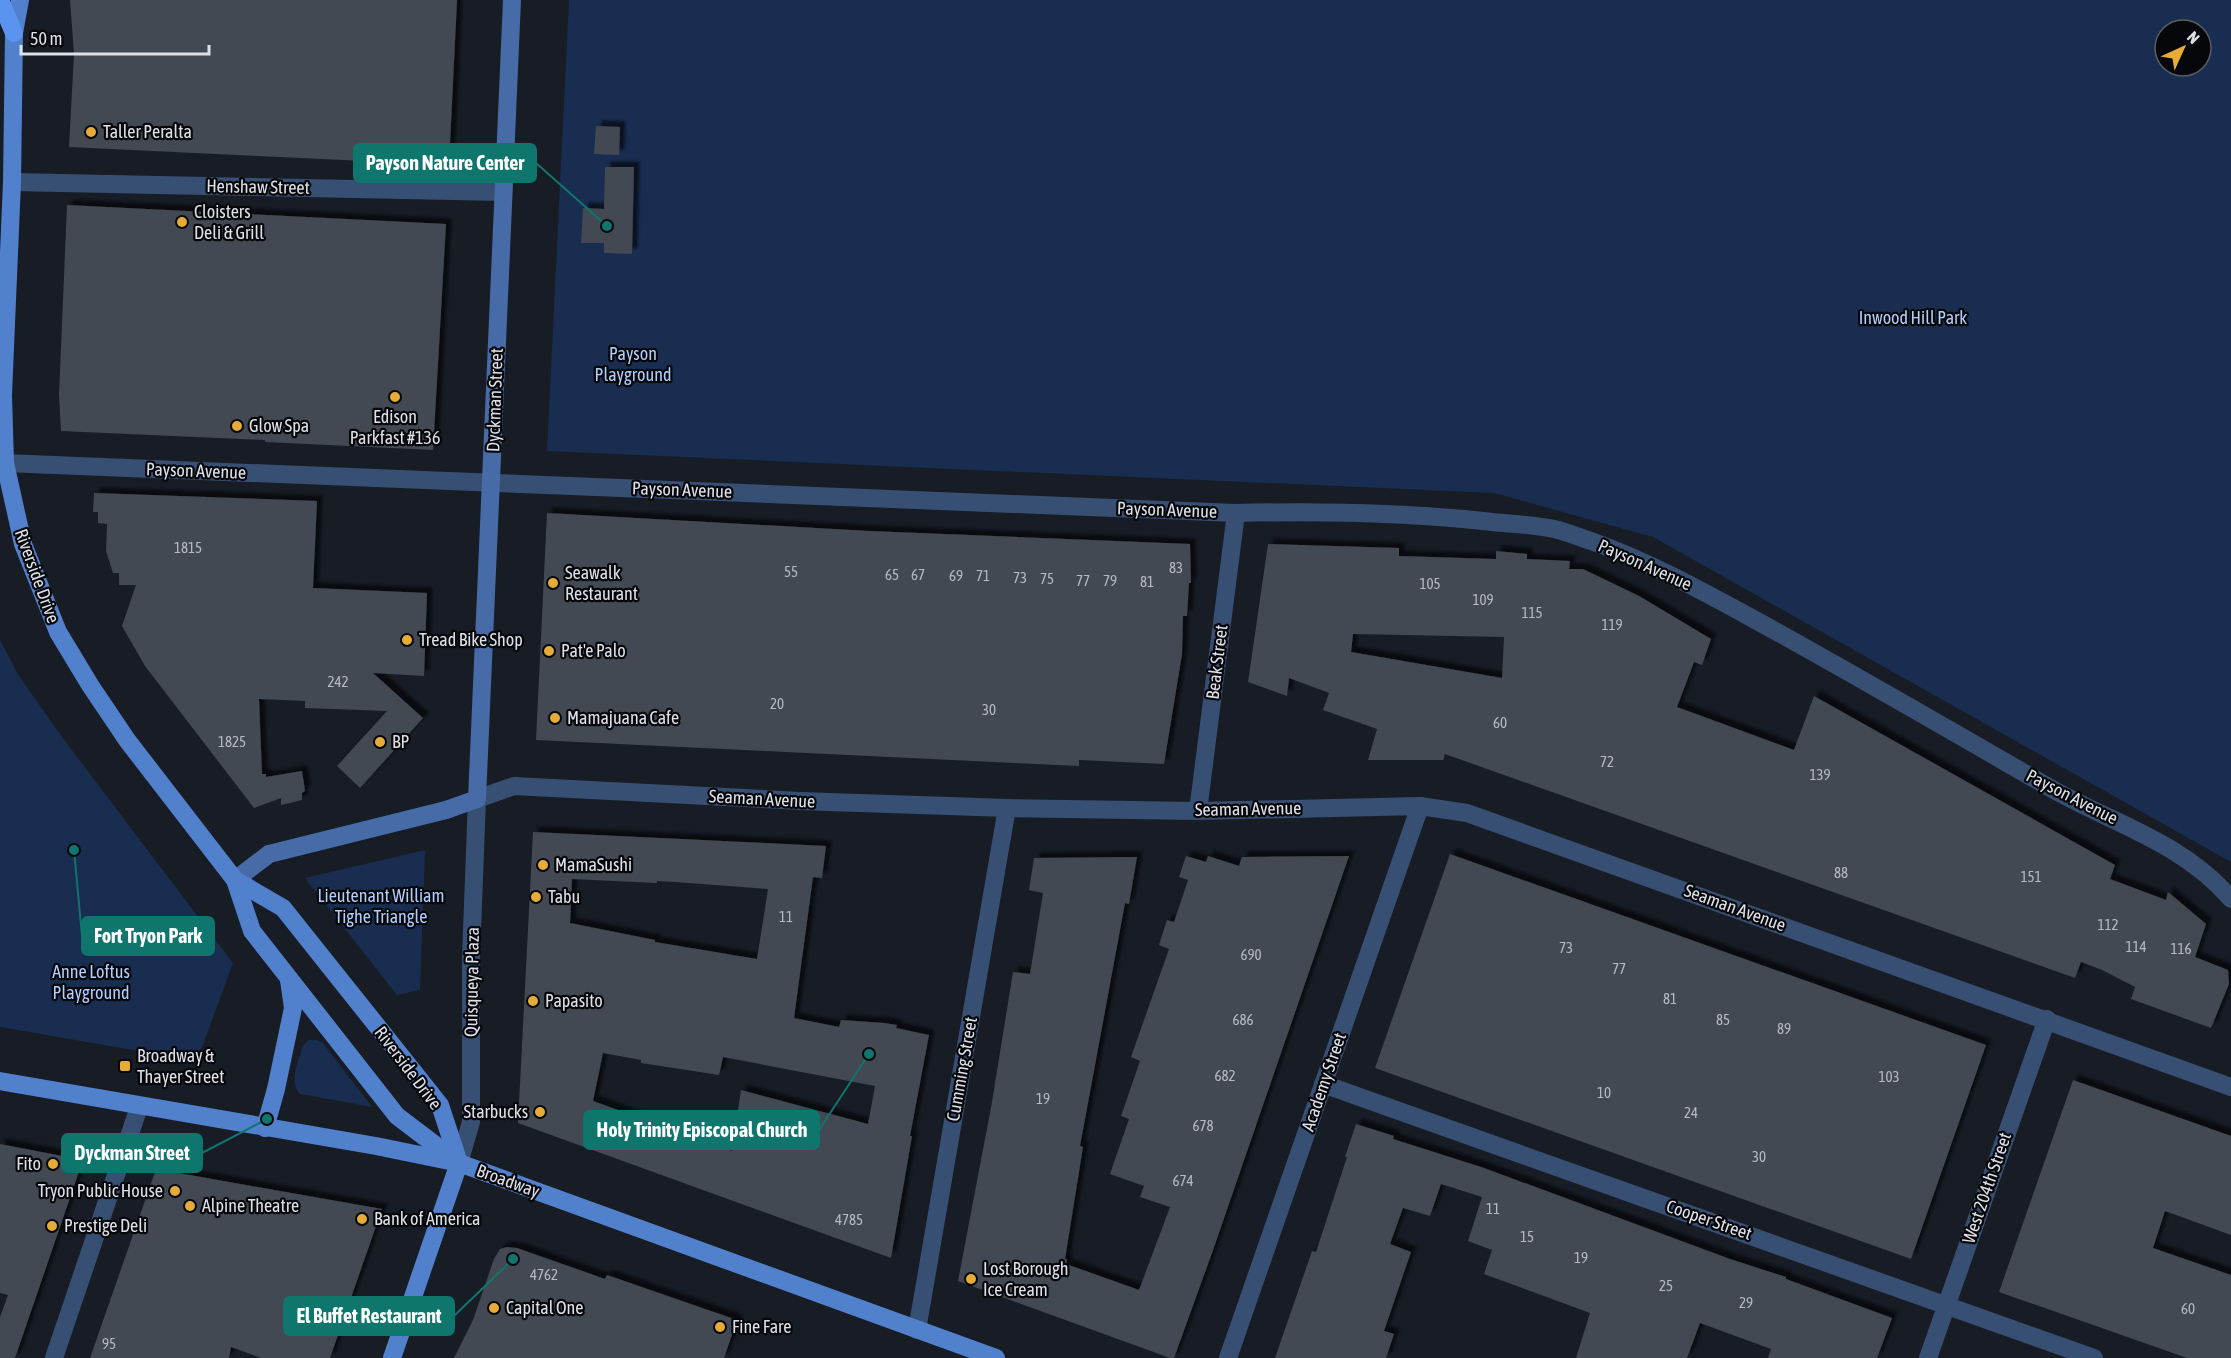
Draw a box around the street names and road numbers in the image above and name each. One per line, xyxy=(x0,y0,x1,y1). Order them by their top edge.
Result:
street label: Henshaw Street xyxy=(206,175,310,198)
street label: Dyckman Street xyxy=(482,348,507,452)
street label: Payson Avenue xyxy=(146,458,246,483)
street label: Payson Avenue xyxy=(632,477,732,502)
street label: Payson Avenue xyxy=(1117,497,1217,522)
street label: Riverside Drive xyxy=(11,526,64,626)
street label: Payson Avenue xyxy=(1595,535,1695,594)
street label: Beak Street xyxy=(1202,623,1231,700)
street label: Payson Avenue xyxy=(2023,764,2122,829)
street label: Seaman Avenue xyxy=(708,785,816,812)
street label: Seaman Avenue xyxy=(1195,797,1301,820)
street label: Seaman Avenue xyxy=(1682,879,1789,936)
street label: Quisqueya Plaza xyxy=(460,927,483,1037)
street label: Cumming Street xyxy=(942,1015,981,1123)
street label: Riverside Drive xyxy=(370,1022,446,1113)
street label: Academy Street xyxy=(1297,1030,1350,1134)
street label: West 204th Street xyxy=(1958,1130,2015,1246)
street label: Broadway xyxy=(474,1159,543,1202)
street label: Cooper Street xyxy=(1664,1195,1755,1244)

